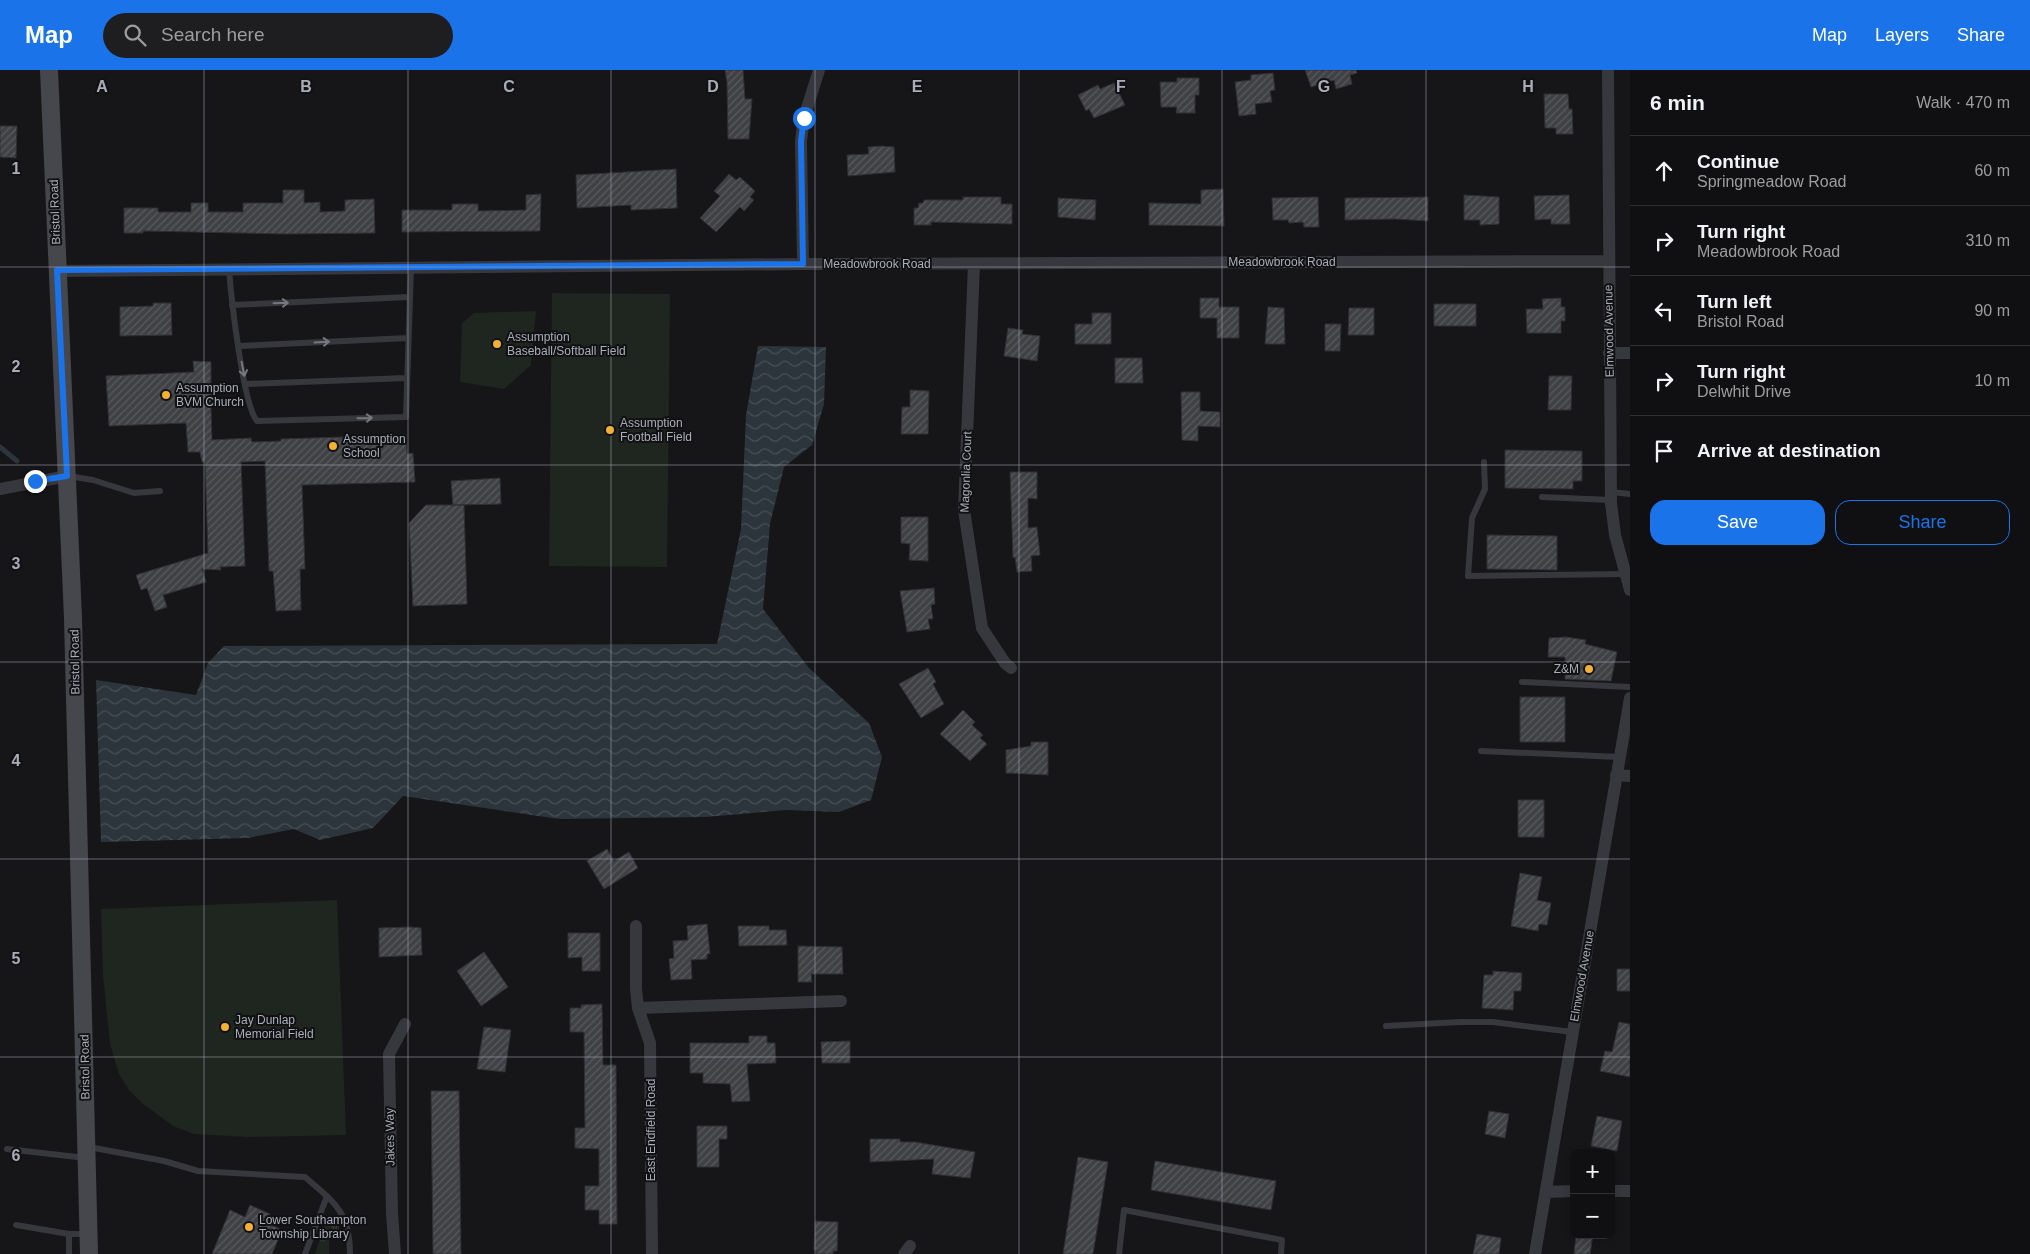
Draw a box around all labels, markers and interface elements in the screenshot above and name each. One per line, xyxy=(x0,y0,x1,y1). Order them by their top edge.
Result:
search box xyxy=(103,13,453,58)
text: Map xyxy=(25,21,73,48)
icon: search xyxy=(121,21,149,49)
text: Search here xyxy=(161,24,265,45)
text: Map xyxy=(1812,25,1847,45)
text: Layers xyxy=(1875,25,1929,45)
text: Share xyxy=(1957,25,2005,45)
text: A xyxy=(96,78,108,95)
text: B xyxy=(300,78,312,95)
text: C xyxy=(503,78,515,95)
text: D xyxy=(707,78,719,95)
text: E xyxy=(912,78,923,95)
text: F xyxy=(1116,78,1126,95)
text: G xyxy=(1318,78,1330,95)
text: H xyxy=(1522,78,1534,95)
text: 6 min xyxy=(1650,91,1705,114)
text: Walk · 470 m xyxy=(1916,94,2010,111)
route start xyxy=(793,107,816,130)
text: Continue xyxy=(1697,151,1779,172)
icon: ahead xyxy=(1650,157,1678,185)
text: 1 xyxy=(12,160,21,177)
text: 60 m xyxy=(1974,162,2010,179)
text: Springmeadow Road xyxy=(1697,173,1846,190)
street label: Bristol Road xyxy=(47,179,63,245)
text: Turn right xyxy=(1697,221,1785,242)
icon: right xyxy=(1650,227,1678,255)
text: 310 m xyxy=(1966,232,2010,249)
text: Meadowbrook Road xyxy=(1697,243,1840,260)
street label: Meadowbrook Road xyxy=(1228,255,1336,269)
street label: Meadowbrook Road xyxy=(823,257,931,271)
street label: Elmwood Avenue xyxy=(1601,284,1617,377)
text: Turn left xyxy=(1697,291,1772,312)
icon: left xyxy=(1650,297,1678,325)
one-way arrow xyxy=(272,298,288,307)
text: 90 m xyxy=(1974,302,2010,319)
text: Bristol Road xyxy=(1697,313,1784,330)
place label: Assumption Baseball/Softball Field xyxy=(507,330,626,358)
one-way arrow xyxy=(314,338,330,347)
marker: Assumption Baseball/Softball Field xyxy=(491,338,503,350)
text: 2 xyxy=(12,358,21,375)
one-way arrow xyxy=(238,361,248,377)
text: Turn right xyxy=(1697,361,1785,382)
icon: right xyxy=(1650,367,1678,395)
text: 10 m xyxy=(1974,372,2010,389)
place label: Assumption BVM Church xyxy=(176,381,244,409)
text: Delwhit Drive xyxy=(1697,383,1791,400)
marker: Assumption BVM Church xyxy=(160,389,172,401)
one-way arrow xyxy=(356,413,372,423)
place label: Assumption Football Field xyxy=(620,416,692,444)
marker: Assumption Football Field xyxy=(604,424,616,436)
street label: Magonlia Court xyxy=(958,430,974,513)
place label: Assumption School xyxy=(343,432,406,460)
icon: arrive xyxy=(1650,437,1678,465)
marker: Assumption School xyxy=(327,440,339,452)
text: Arrive at destination xyxy=(1697,440,1881,461)
route end xyxy=(24,470,47,493)
button: Save xyxy=(1650,500,1825,545)
button: Share xyxy=(1835,500,2010,545)
text: 3 xyxy=(12,555,21,572)
street label: Bristol Road xyxy=(67,629,83,695)
place label: Z&M xyxy=(1554,662,1579,676)
marker: Z&M xyxy=(1583,663,1595,675)
text: 4 xyxy=(12,752,21,769)
street label: Elmwood Avenue xyxy=(1567,929,1597,1023)
text: 5 xyxy=(12,950,21,967)
place label: Jay Dunlap Memorial Field xyxy=(235,1013,314,1041)
marker: Jay Dunlap Memorial Field xyxy=(219,1021,231,1033)
street label: Bristol Road xyxy=(77,1034,93,1100)
street label: East Endfield Road xyxy=(644,1079,658,1181)
street label: Jakes Way xyxy=(382,1108,398,1166)
text: 6 xyxy=(12,1147,21,1164)
map controls xyxy=(1570,1149,1615,1239)
button: + xyxy=(1570,1149,1615,1194)
button: − xyxy=(1570,1194,1615,1239)
place label: Lower Southampton Township Library xyxy=(259,1213,366,1241)
marker: Lower Southampton Township Library xyxy=(243,1221,255,1233)

